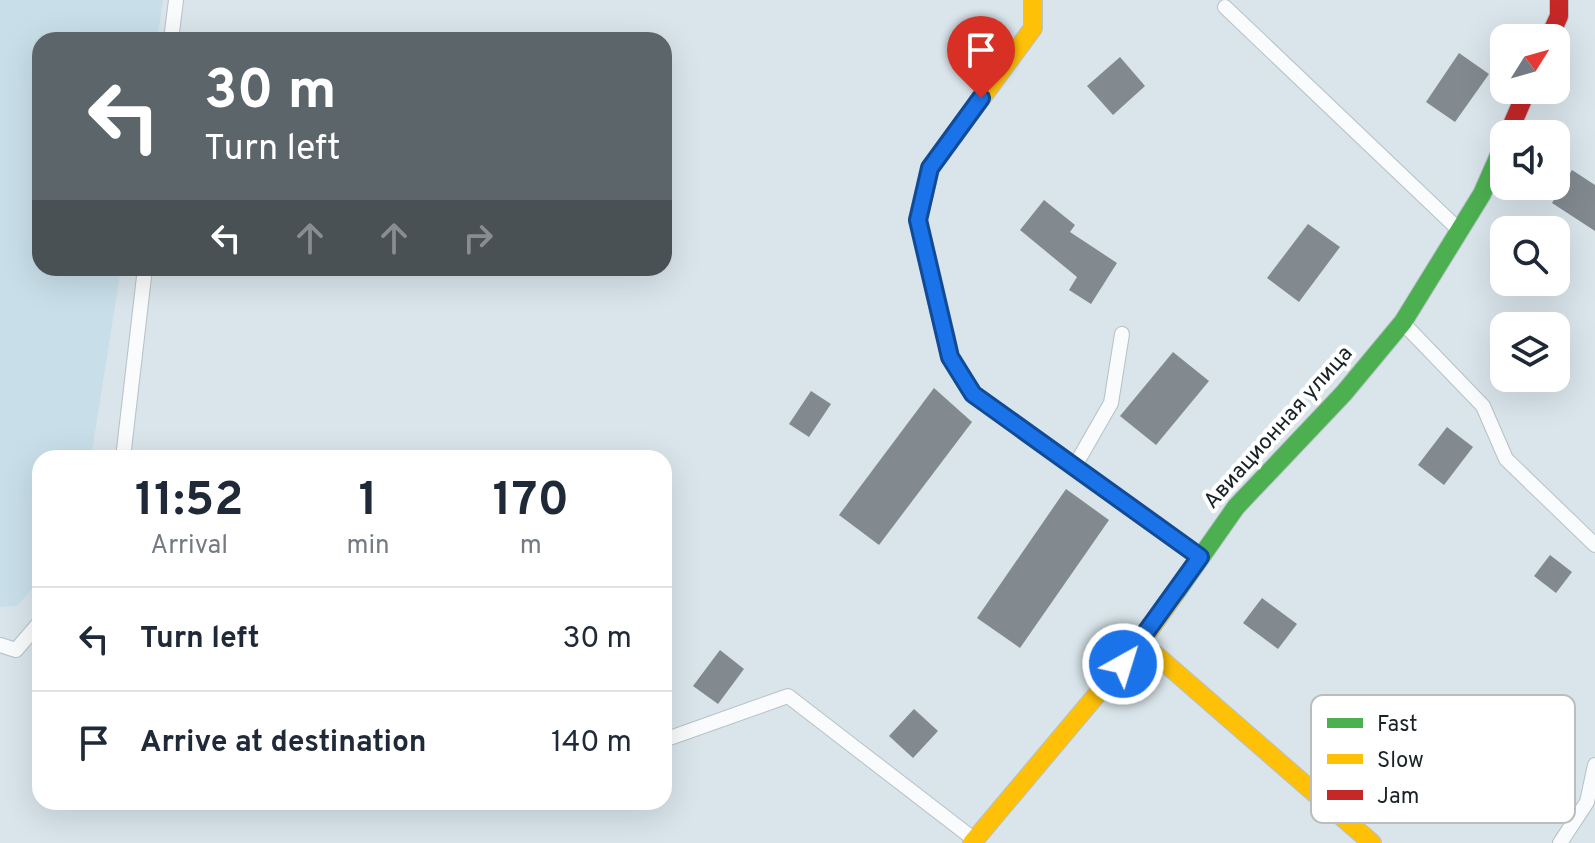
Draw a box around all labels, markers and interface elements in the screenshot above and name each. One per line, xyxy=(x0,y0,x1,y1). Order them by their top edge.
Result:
pin xyxy=(947,16,1015,98)
north arrow xyxy=(1490,24,1570,104)
map controls xyxy=(1490,24,1570,392)
icon: arrive xyxy=(959,28,1003,72)
text: 30 m xyxy=(204,58,337,128)
icon: left xyxy=(72,64,176,168)
button: sound xyxy=(1490,120,1570,200)
text: Turn left xyxy=(204,127,341,173)
icon: left xyxy=(204,216,248,260)
icon: ahead xyxy=(288,216,332,260)
icon: ahead xyxy=(372,216,416,260)
icon: right xyxy=(456,216,500,260)
button: search xyxy=(1490,216,1570,296)
button: layers xyxy=(1490,312,1570,392)
street label: Авиационная улица xyxy=(1199,341,1359,515)
text: 11:52 xyxy=(135,472,244,532)
text: 1 xyxy=(359,472,378,532)
text: 170 xyxy=(493,472,569,532)
text: Arrival xyxy=(150,530,228,563)
text: min xyxy=(346,530,390,563)
text: m xyxy=(520,530,542,563)
icon: left xyxy=(72,617,116,661)
text: Turn left xyxy=(140,621,260,658)
text: 30 m xyxy=(563,621,632,658)
position arrow xyxy=(1081,622,1165,706)
legend xyxy=(1311,695,1575,823)
text: Fast xyxy=(1377,712,1418,739)
icon: arrive xyxy=(72,721,116,765)
text: Arrive at destination xyxy=(140,725,426,762)
text: 140 m xyxy=(551,725,632,762)
text: Slow xyxy=(1377,748,1424,775)
text: Jam xyxy=(1377,784,1420,811)

